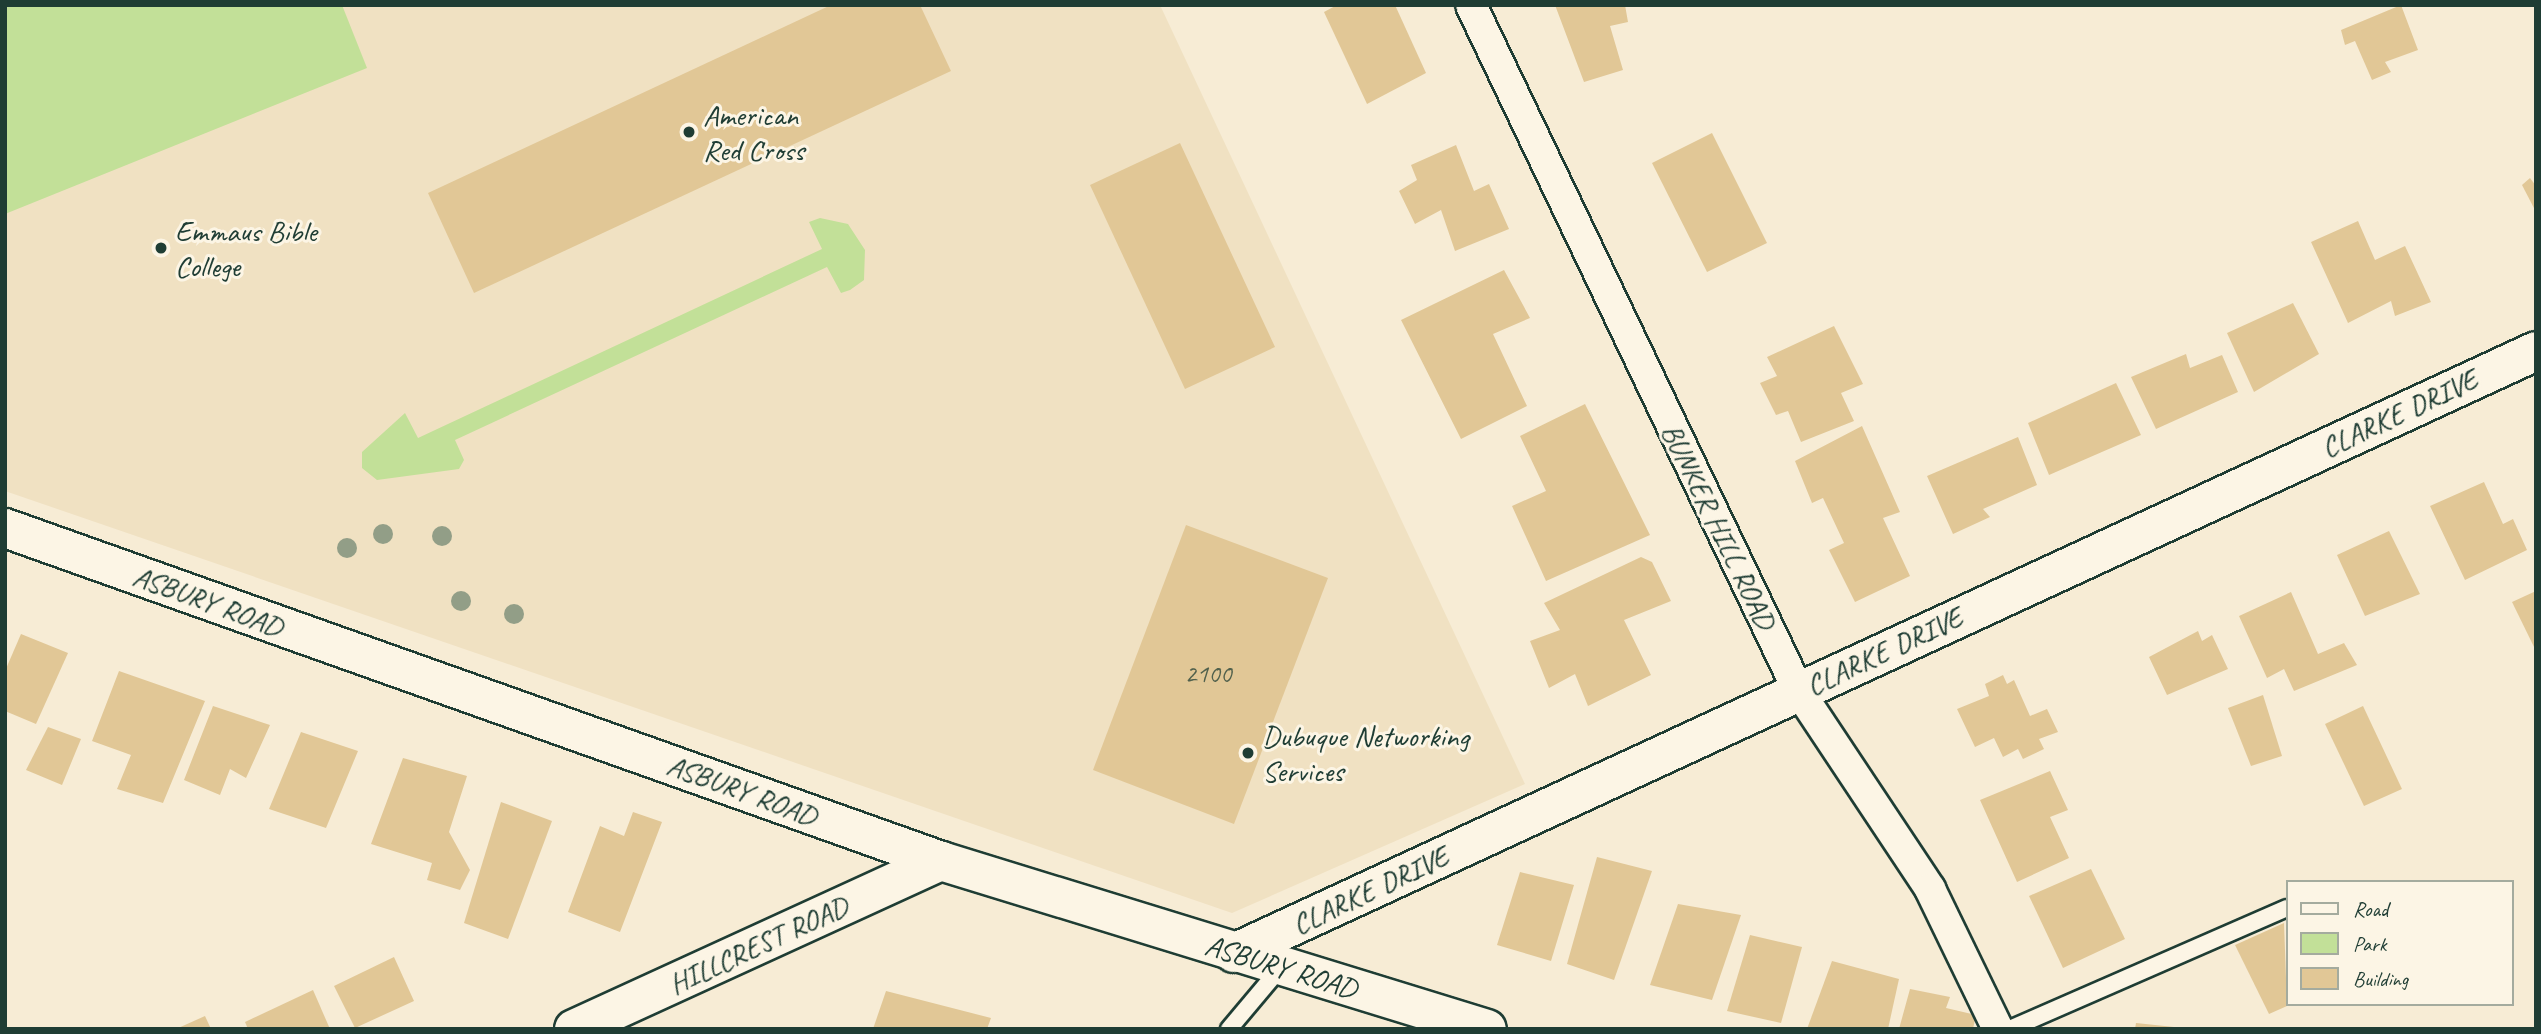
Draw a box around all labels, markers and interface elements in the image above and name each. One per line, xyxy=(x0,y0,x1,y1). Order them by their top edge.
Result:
place label: American Red Cross xyxy=(703,97,804,168)
marker: American Red Cross xyxy=(681,124,697,140)
place label: Emmaus Bible College xyxy=(175,213,317,284)
marker: Emmaus Bible College xyxy=(153,240,169,256)
street label: CLARKE DRIVE xyxy=(2314,361,2484,465)
street label: BUNKER HILL ROAD xyxy=(1654,418,1784,634)
street label: ASBURY ROAD xyxy=(128,557,288,645)
street label: CLARKE DRIVE xyxy=(1799,599,1969,703)
house number: 2100 xyxy=(1185,658,1231,690)
place label: Dubuque Networking Services xyxy=(1262,718,1469,788)
marker: Dubuque Networking Services xyxy=(1240,745,1256,761)
street label: ASBURY ROAD xyxy=(662,746,822,834)
street label: CLARKE DRIVE xyxy=(1285,838,1455,942)
legend xyxy=(2286,880,2513,1006)
street label: HILLCREST ROAD xyxy=(662,888,854,1002)
text: Road xyxy=(2353,896,2388,922)
street label: ASBURY ROAD xyxy=(1200,927,1362,1007)
text: Park xyxy=(2353,931,2386,957)
text: Building xyxy=(2353,966,2408,992)

